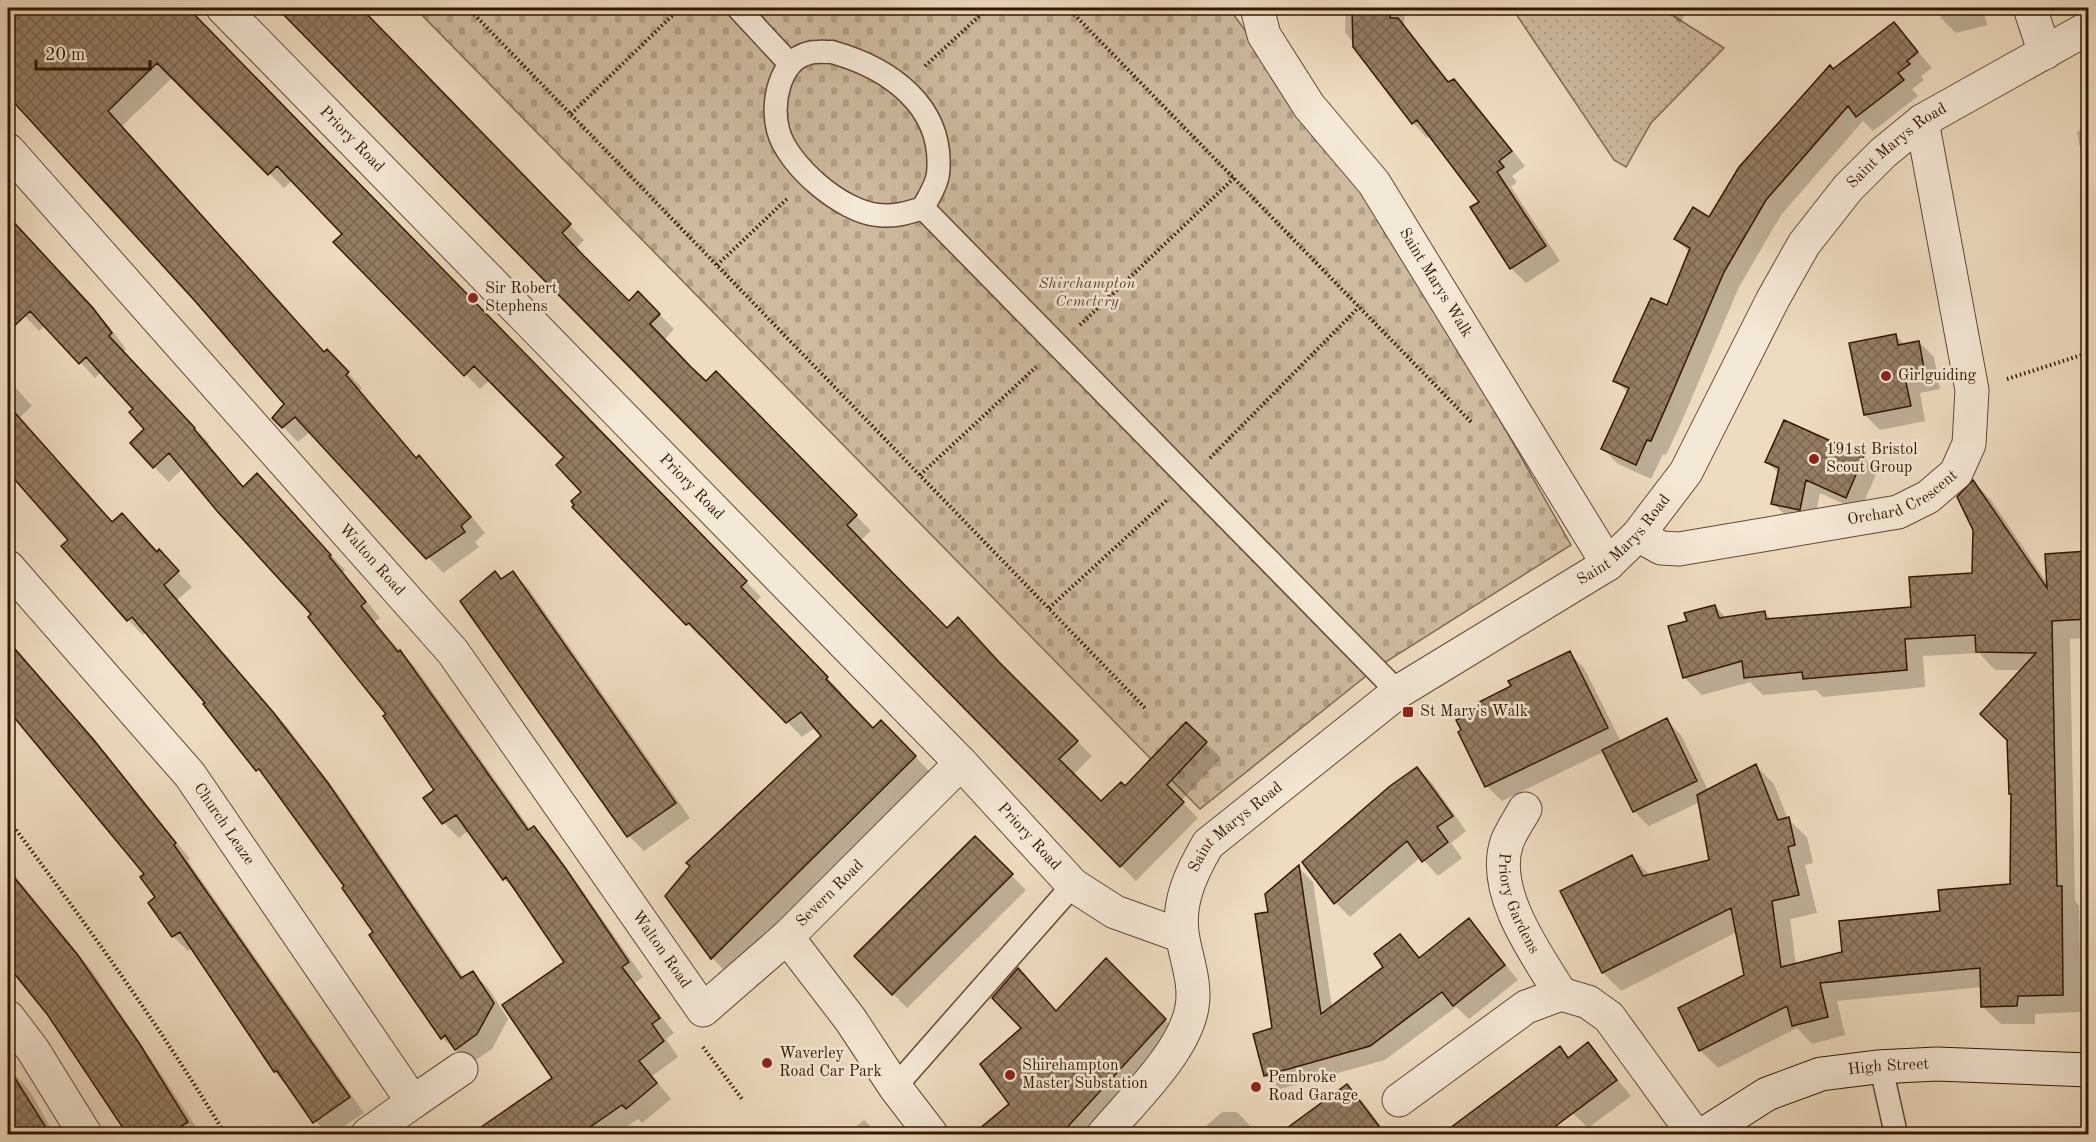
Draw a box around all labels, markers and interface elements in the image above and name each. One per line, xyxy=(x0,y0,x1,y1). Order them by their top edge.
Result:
scale bar xyxy=(36,33,150,71)
text: 20 m xyxy=(45,46,85,64)
street label: Saint Marys Road xyxy=(1844,101,1950,192)
street label: Priory Road xyxy=(316,104,387,176)
street label: Saint Marys Walk xyxy=(1396,225,1475,340)
park label: Shirehampton Cemetery xyxy=(1039,276,1135,310)
place label: Sir Robert Stephens xyxy=(485,281,558,315)
marker: Sir Robert Stephens xyxy=(466,291,480,305)
place label: Girlguiding xyxy=(1898,368,1977,384)
marker: Girlguiding xyxy=(1879,369,1893,383)
place label: 191st Bristol Scout Group xyxy=(1826,442,1918,476)
street label: Priory Road xyxy=(656,451,727,523)
marker: 191st Bristol Scout Group xyxy=(1807,452,1821,466)
street label: Orchard Crescent xyxy=(1846,467,1961,528)
street label: Saint Marys Road xyxy=(1575,492,1674,589)
street label: Walton Road xyxy=(336,521,407,599)
place label: St Mary's Walk xyxy=(1420,704,1528,720)
marker: St Mary's Walk xyxy=(1401,705,1415,719)
street label: Saint Marys Road xyxy=(1186,779,1286,875)
street label: Church Leaze xyxy=(190,780,257,868)
street label: Priory Road xyxy=(994,800,1063,874)
street label: Priory Gardens xyxy=(1495,852,1542,957)
street label: Severn Road xyxy=(794,857,867,930)
street label: Walton Road xyxy=(628,908,693,991)
place label: Waverley Road Car Park xyxy=(779,1046,882,1080)
marker: Waverley Road Car Park xyxy=(760,1056,774,1070)
street label: High Street xyxy=(1847,1056,1930,1079)
place label: Shirehampton Master Substation xyxy=(1022,1058,1148,1092)
marker: Shirehampton Master Substation xyxy=(1003,1068,1017,1082)
place label: Pembroke Road Garage xyxy=(1268,1070,1358,1104)
marker: Pembroke Road Garage xyxy=(1249,1080,1263,1094)

